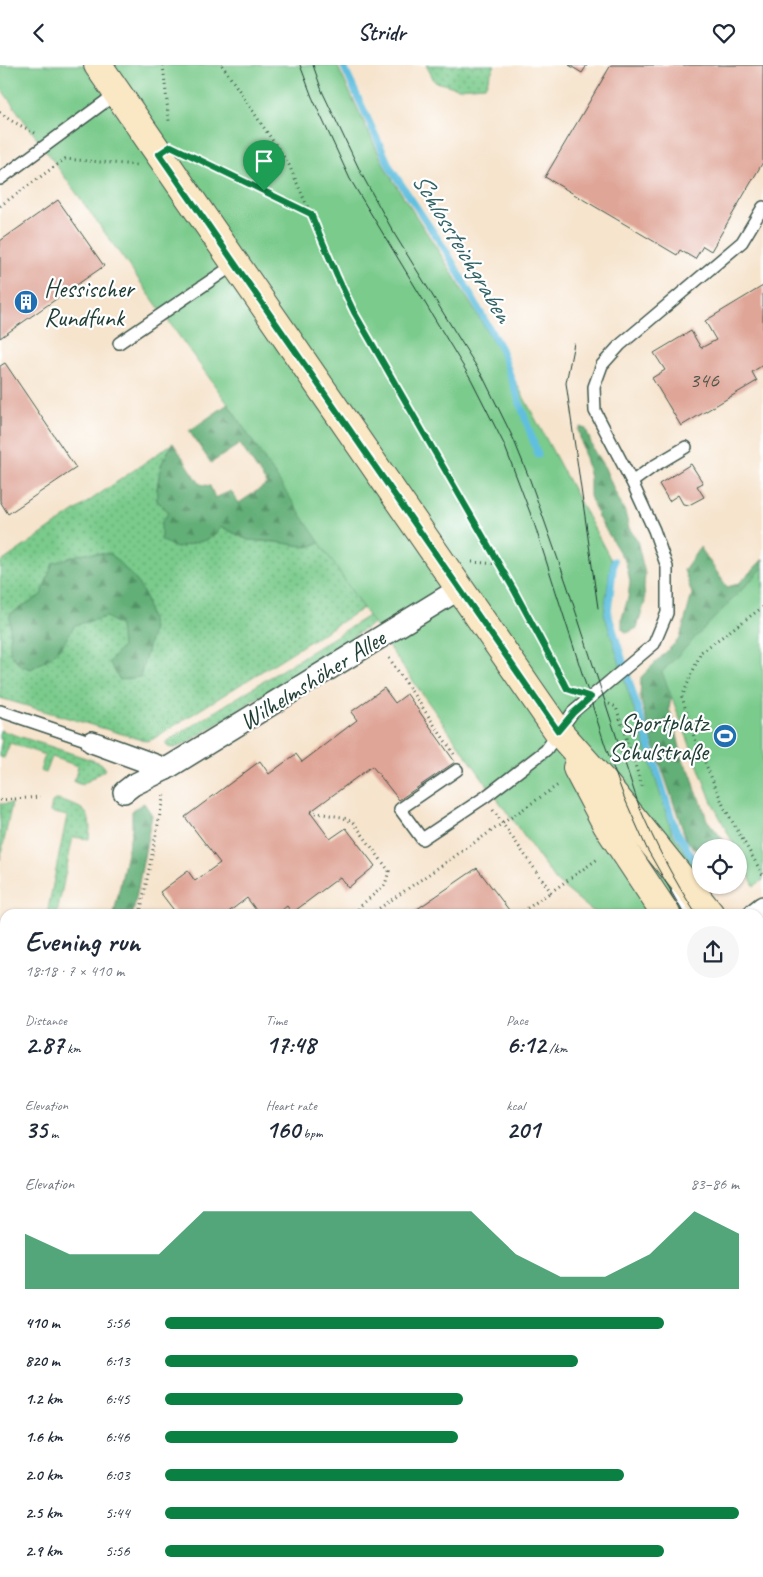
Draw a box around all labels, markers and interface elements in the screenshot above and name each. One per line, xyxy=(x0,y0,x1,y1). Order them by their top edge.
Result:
icon: back xyxy=(25,19,53,47)
text: Stridr xyxy=(358,19,405,47)
icon: heart xyxy=(710,19,738,47)
pin xyxy=(243,140,285,191)
icon: arrive xyxy=(250,147,278,175)
water label: Schlossteichgraben xyxy=(405,166,521,330)
place label: Hessischer Rundfunk xyxy=(44,273,136,334)
building icon: Hessischer Rundfunk xyxy=(13,289,39,315)
house number: 346 xyxy=(689,366,720,394)
street label: Wilhelmshöher Allee xyxy=(234,621,393,737)
place label: Sportplatz Schulstraße xyxy=(609,707,711,768)
sports icon: Sportplatz Schulstraße xyxy=(712,723,738,749)
map controls xyxy=(692,839,747,894)
button: locate xyxy=(692,839,747,894)
text: Evening run xyxy=(25,924,140,959)
button: share xyxy=(687,926,739,978)
text: 18:18 · 7 × 410 m xyxy=(25,961,124,981)
text: Distance xyxy=(25,1012,67,1029)
text: Time xyxy=(266,1012,287,1029)
text: Pace xyxy=(506,1012,528,1029)
text: 2.87 xyxy=(25,1029,64,1061)
text: 17:48 xyxy=(266,1029,316,1061)
text: 6:12 xyxy=(506,1029,546,1061)
text: km xyxy=(64,1040,81,1057)
text: /km xyxy=(546,1040,567,1057)
text: Elevation xyxy=(25,1097,68,1114)
text: Heart rate xyxy=(266,1097,317,1114)
text: kcal xyxy=(506,1097,525,1114)
text: 35 xyxy=(25,1114,47,1146)
text: 160 xyxy=(266,1114,300,1146)
text: 201 xyxy=(506,1114,540,1146)
text: m xyxy=(47,1125,58,1142)
text: bpm xyxy=(300,1125,323,1142)
text: Elevation xyxy=(25,1174,74,1194)
text: 83–86 m xyxy=(690,1174,739,1194)
text: 410 m xyxy=(25,1313,60,1333)
text: 5:56 xyxy=(105,1313,130,1333)
text: 820 m xyxy=(25,1351,60,1371)
text: 6:13 xyxy=(105,1351,130,1371)
text: 1.2 km xyxy=(25,1389,62,1409)
text: 6:45 xyxy=(105,1389,130,1409)
text: 1.6 km xyxy=(25,1427,63,1447)
text: 6:46 xyxy=(105,1427,130,1447)
text: 2.0 km xyxy=(25,1465,62,1485)
text: 6:03 xyxy=(105,1465,130,1485)
text: 2.5 km xyxy=(25,1503,62,1523)
text: 5:44 xyxy=(105,1503,130,1523)
text: 2.9 km xyxy=(25,1541,62,1561)
text: 5:56 xyxy=(105,1541,130,1561)

